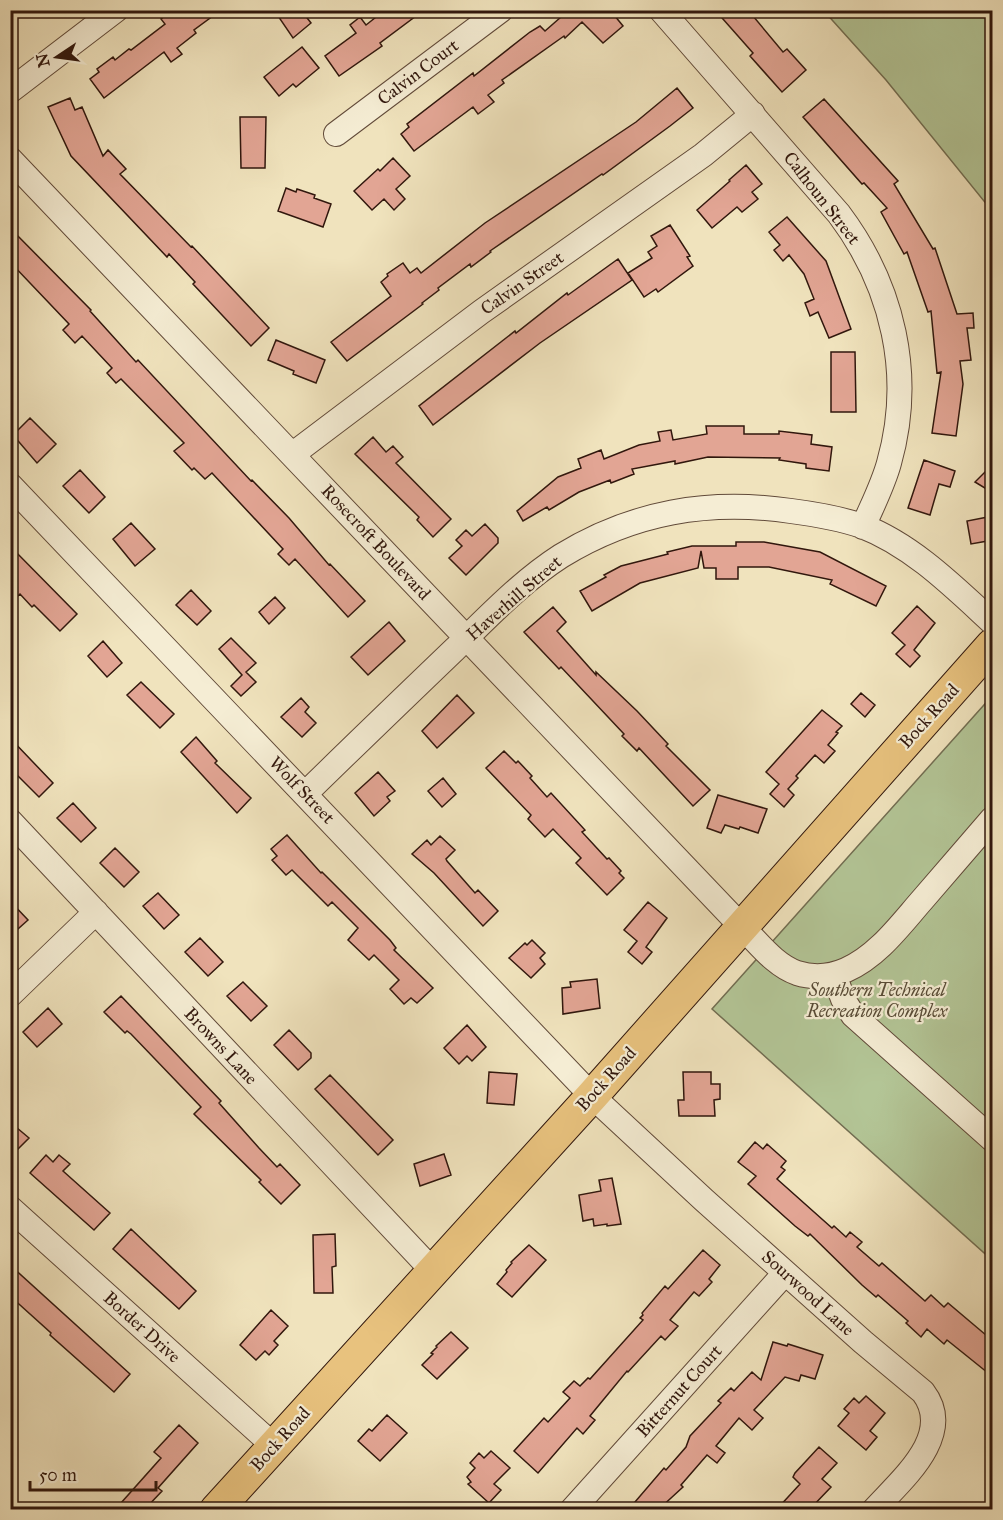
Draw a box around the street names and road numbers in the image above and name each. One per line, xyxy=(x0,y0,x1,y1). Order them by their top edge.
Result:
street label: Calvin Court xyxy=(373,34,463,110)
street label: Calhoun Street xyxy=(779,147,865,249)
street label: Calvin Street xyxy=(476,246,568,320)
street label: Rosecroft Boulevard xyxy=(317,480,435,604)
street label: Haverhill Street xyxy=(462,550,567,645)
street label: Bock Road xyxy=(894,679,964,753)
street label: Wolf Street xyxy=(265,752,340,829)
street label: Browns Lane xyxy=(180,1003,262,1089)
street label: Bock Road xyxy=(571,1042,641,1116)
street label: Sourwood Lane xyxy=(757,1246,859,1340)
street label: Border Drive xyxy=(99,1287,185,1367)
street label: Bitternut Court xyxy=(632,1340,727,1442)
street label: Bock Road xyxy=(245,1402,315,1476)

